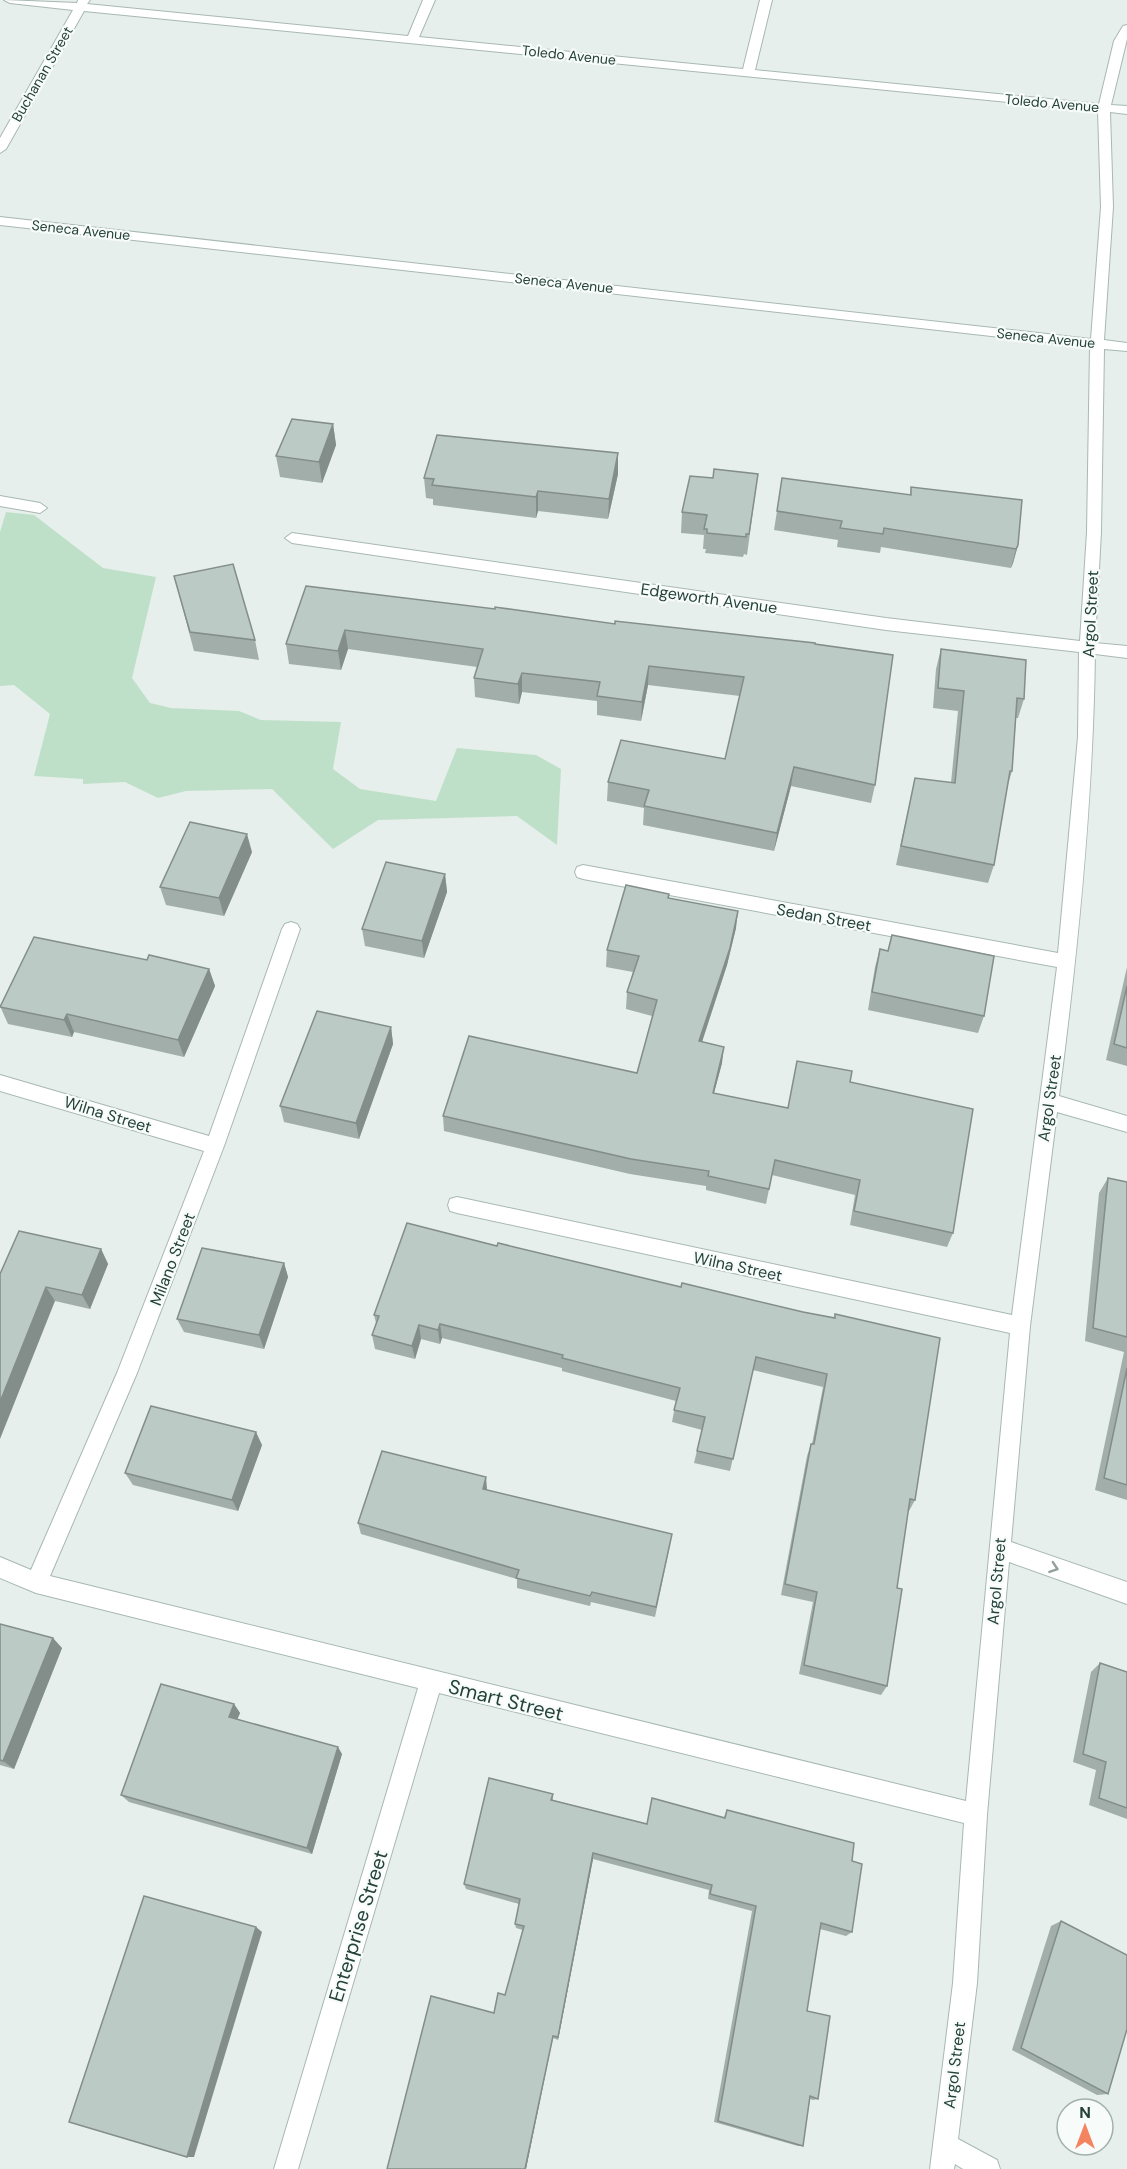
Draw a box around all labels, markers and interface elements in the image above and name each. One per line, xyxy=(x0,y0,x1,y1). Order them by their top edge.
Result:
street label: Buchanan Street xyxy=(7,23,77,125)
street label: Toledo Avenue xyxy=(521,41,617,69)
street label: Toledo Avenue xyxy=(1004,90,1100,116)
street label: Seneca Avenue xyxy=(31,216,131,244)
street label: Seneca Avenue xyxy=(514,269,614,297)
street label: Seneca Avenue xyxy=(996,324,1096,352)
street label: Argol Street xyxy=(1078,570,1103,658)
street label: Edgeworth Avenue xyxy=(639,579,779,618)
street label: Sedan Street xyxy=(775,899,873,936)
street label: Argol Street xyxy=(1033,1053,1066,1143)
street label: Wilna Street xyxy=(62,1091,154,1138)
street label: Milano Street xyxy=(145,1210,200,1309)
street label: Wilna Street xyxy=(692,1247,784,1286)
street label: Argol Street xyxy=(982,1536,1011,1626)
one-way arrow xyxy=(1049,1560,1059,1573)
street label: Smart Street xyxy=(446,1673,566,1727)
street label: Enterprise Street xyxy=(323,1847,393,2005)
street label: Argol Street xyxy=(939,2020,970,2110)
north arrow xyxy=(1055,2097,1115,2157)
text: N xyxy=(1079,2102,1091,2123)

